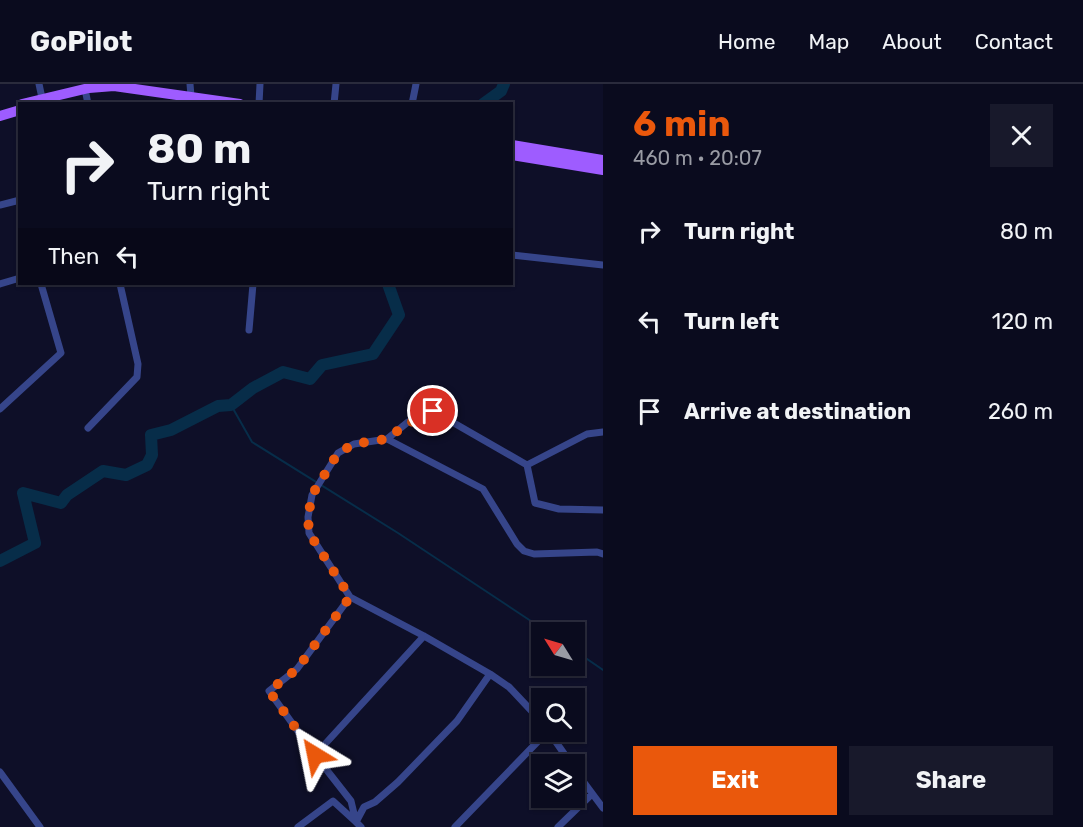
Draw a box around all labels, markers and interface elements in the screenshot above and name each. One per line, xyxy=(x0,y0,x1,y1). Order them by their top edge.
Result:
text: GoPilot xyxy=(30,25,132,58)
text: Home xyxy=(718,29,775,54)
text: Map xyxy=(808,29,849,54)
text: About xyxy=(882,29,942,54)
text: Contact xyxy=(975,29,1053,54)
text: 6 min xyxy=(633,102,731,145)
button: close xyxy=(990,104,1053,167)
text: 80 m xyxy=(147,124,251,174)
icon: right xyxy=(48,126,126,204)
text: 460 m · 20:07 xyxy=(633,146,762,170)
text: Turn right xyxy=(147,175,270,207)
icon: right xyxy=(633,215,666,248)
text: Turn right xyxy=(684,218,794,245)
text: 80 m xyxy=(1000,218,1053,245)
icon: left xyxy=(111,240,144,273)
text: Then xyxy=(48,243,99,270)
icon: left xyxy=(633,305,666,338)
text: Turn left xyxy=(684,308,779,335)
text: 120 m xyxy=(992,308,1053,335)
pin xyxy=(407,385,458,436)
icon: arrive xyxy=(416,394,449,427)
icon: arrive xyxy=(633,395,666,428)
text: Arrive at destination xyxy=(684,398,911,425)
text: 260 m xyxy=(988,398,1053,425)
north arrow xyxy=(531,622,585,676)
map controls xyxy=(531,622,585,808)
button: search xyxy=(531,688,585,742)
position arrow xyxy=(283,723,347,787)
button: Exit xyxy=(633,746,837,815)
button: Share xyxy=(849,746,1053,815)
button: layers xyxy=(531,754,585,808)

